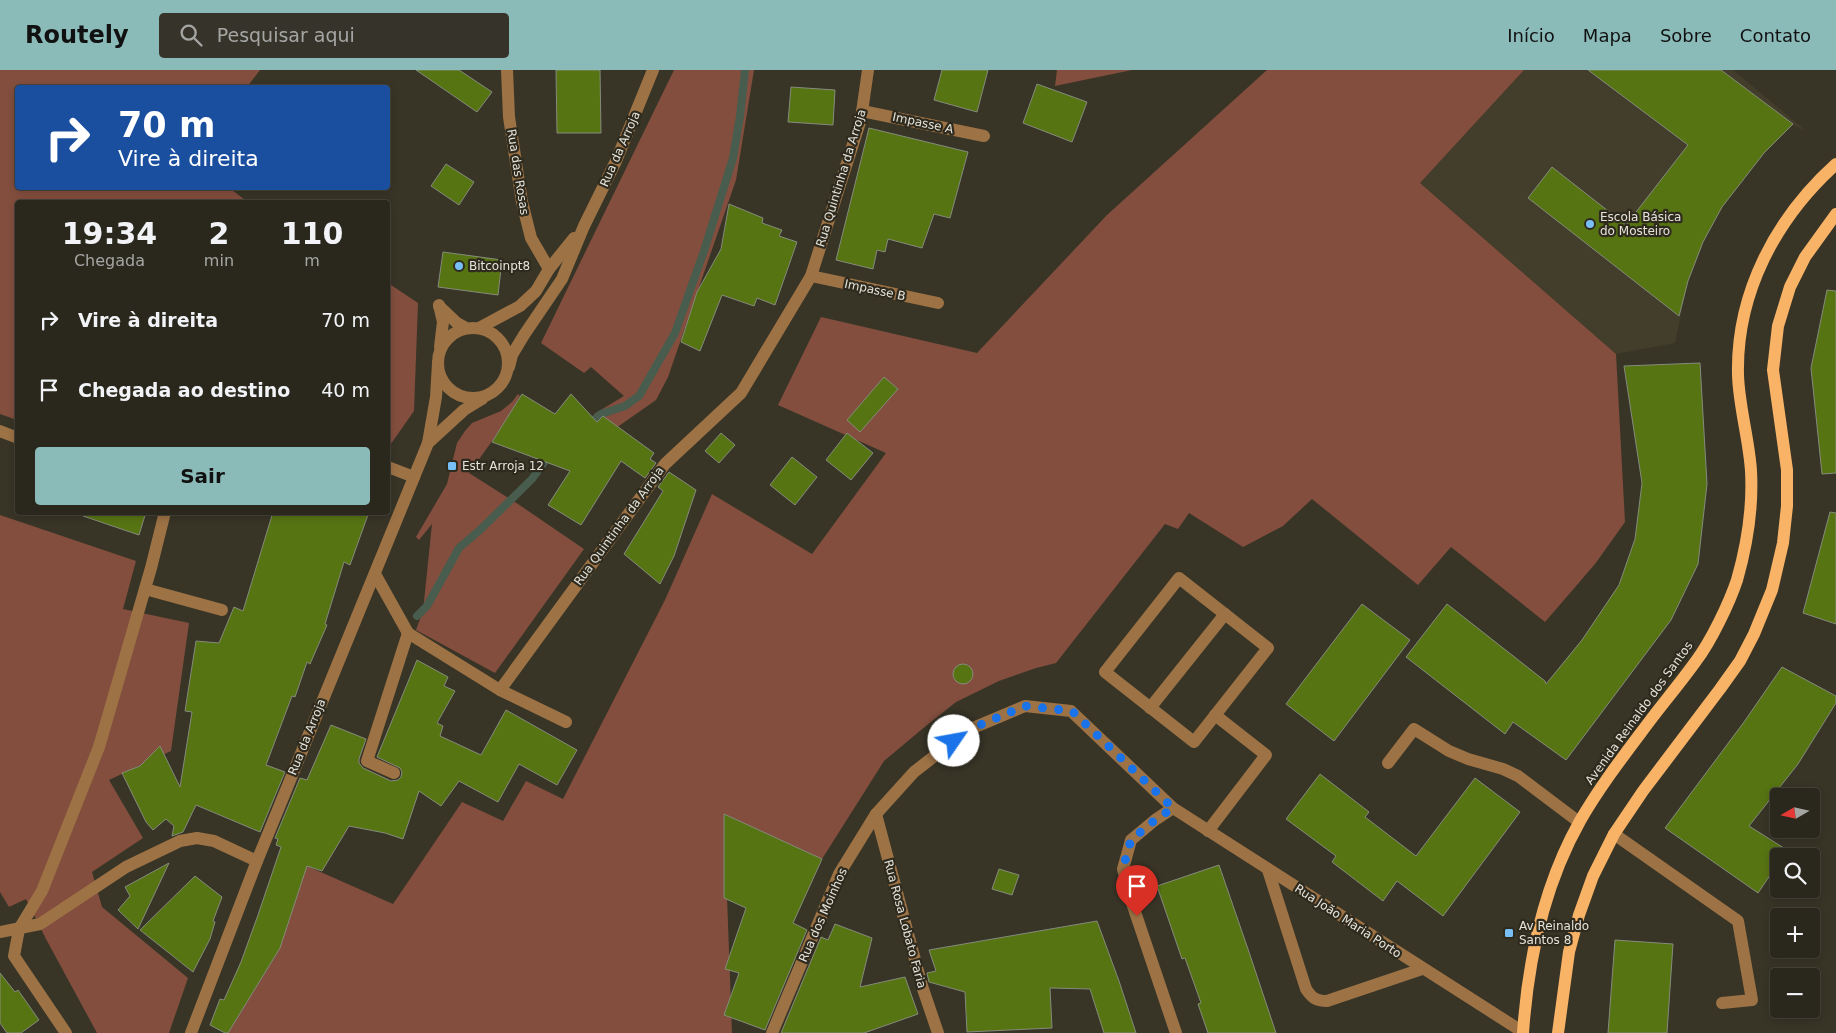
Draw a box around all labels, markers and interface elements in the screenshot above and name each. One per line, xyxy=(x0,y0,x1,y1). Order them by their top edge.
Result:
search box xyxy=(159,13,509,58)
text: Routely xyxy=(25,21,129,49)
icon: search xyxy=(177,21,205,49)
text: Pesquisar aqui xyxy=(217,24,355,46)
text: Início xyxy=(1507,25,1555,46)
text: Mapa xyxy=(1583,25,1632,46)
text: Sobre xyxy=(1660,25,1712,46)
text: Contato xyxy=(1740,25,1811,46)
icon: right xyxy=(35,105,100,170)
text: 70 m xyxy=(118,105,215,145)
street label: Rua Quintinha da Arroja xyxy=(813,107,869,249)
street label: Rua da Arroja xyxy=(597,109,643,189)
street label: Impasse A xyxy=(891,110,956,136)
street label: Rua das Rosas xyxy=(504,128,532,216)
text: Vire à direita xyxy=(118,146,259,171)
place label: Escola Básica do Mosteiro xyxy=(1600,210,1681,238)
text: 19:34 xyxy=(62,216,157,251)
text: 2 xyxy=(208,216,229,251)
text: 110 xyxy=(281,216,343,251)
marker: Escola Básica do Mosteiro xyxy=(1584,218,1596,230)
text: Chegada xyxy=(74,251,145,270)
text: min xyxy=(204,251,234,270)
text: m xyxy=(304,251,320,270)
place label: Bitcoinpt8 xyxy=(469,259,530,273)
marker: Bitcoinpt8 xyxy=(453,260,465,272)
street label: Impasse B xyxy=(843,277,907,303)
icon: right xyxy=(35,306,63,334)
text: Vire à direita xyxy=(78,309,218,331)
text: 70 m xyxy=(321,309,370,331)
icon: arrive xyxy=(35,376,63,404)
text: Chegada ao destino xyxy=(78,379,290,401)
text: 40 m xyxy=(321,379,370,401)
button: Sair xyxy=(35,447,370,505)
place label: Estr Arroja 12 xyxy=(462,459,544,473)
marker: Estr Arroja 12 xyxy=(446,460,458,472)
street label: Rua Quintinha da Arroja xyxy=(571,464,667,588)
street label: Avenida Reinaldo dos Santos xyxy=(1582,639,1696,787)
street label: Rua da Arroja xyxy=(285,697,329,777)
position arrow xyxy=(927,714,979,766)
north arrow xyxy=(1770,788,1820,838)
map controls xyxy=(1770,788,1820,1018)
button: search xyxy=(1770,848,1820,898)
street label: Rua Rosa Lobato Faria xyxy=(881,858,929,990)
pin xyxy=(1116,865,1158,916)
street label: Rua dos Moinhos xyxy=(796,866,850,964)
icon: arrive xyxy=(1123,872,1151,900)
street label: Rua João Maria Porto xyxy=(1292,881,1404,961)
button: + xyxy=(1770,908,1820,958)
place label: Av Reinaldo Santos 8 xyxy=(1519,919,1589,947)
marker: Av Reinaldo Santos 8 xyxy=(1503,927,1515,939)
button: − xyxy=(1770,968,1820,1018)

